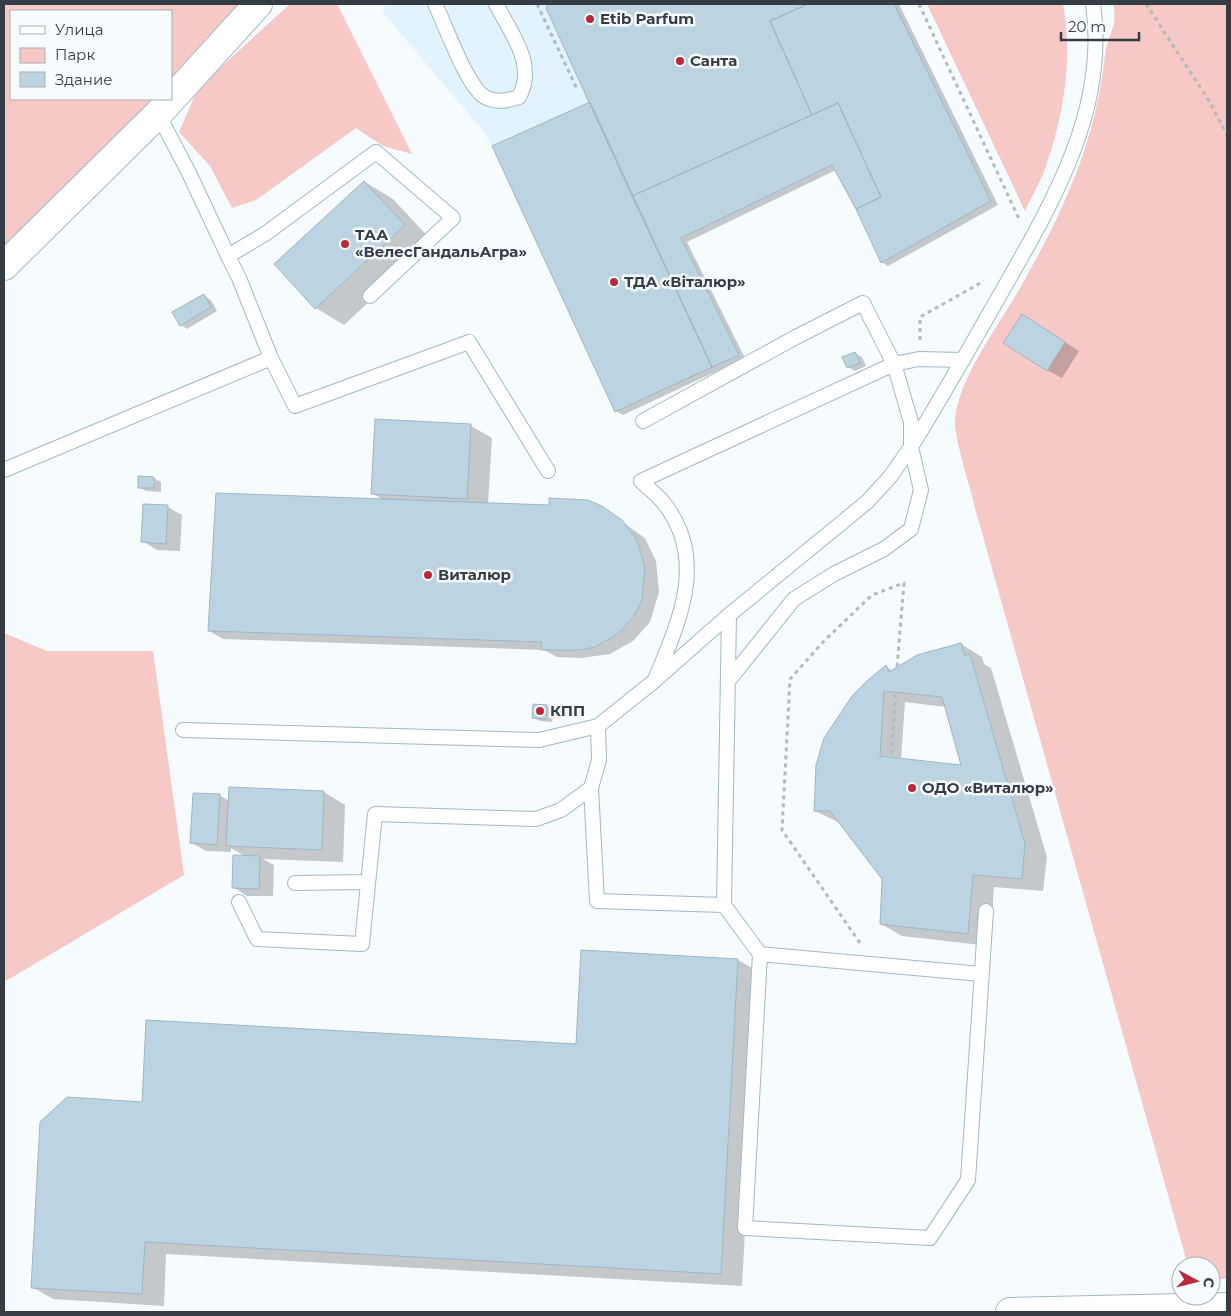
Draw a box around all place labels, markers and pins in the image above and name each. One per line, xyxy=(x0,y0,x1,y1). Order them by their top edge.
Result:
place label: Etib Parfum xyxy=(600,9,694,28)
marker: Etib Parfum xyxy=(584,13,596,25)
place label: Санта xyxy=(690,51,737,70)
marker: Санта xyxy=(674,55,686,67)
place label: ТАА «ВелесГандальАгра» xyxy=(355,225,527,261)
marker: ТАА «ВелесГандальАгра» xyxy=(339,238,351,250)
place label: ТДА «Віталюр» xyxy=(624,272,746,291)
marker: ТДА «Віталюр» xyxy=(608,276,620,288)
place label: Виталюр xyxy=(438,565,511,584)
marker: Виталюр xyxy=(422,569,434,581)
place label: КПП xyxy=(550,701,585,720)
marker: КПП xyxy=(534,705,546,717)
place label: ОДО «Виталюр» xyxy=(922,778,1054,797)
marker: ОДО «Виталюр» xyxy=(906,782,918,794)

